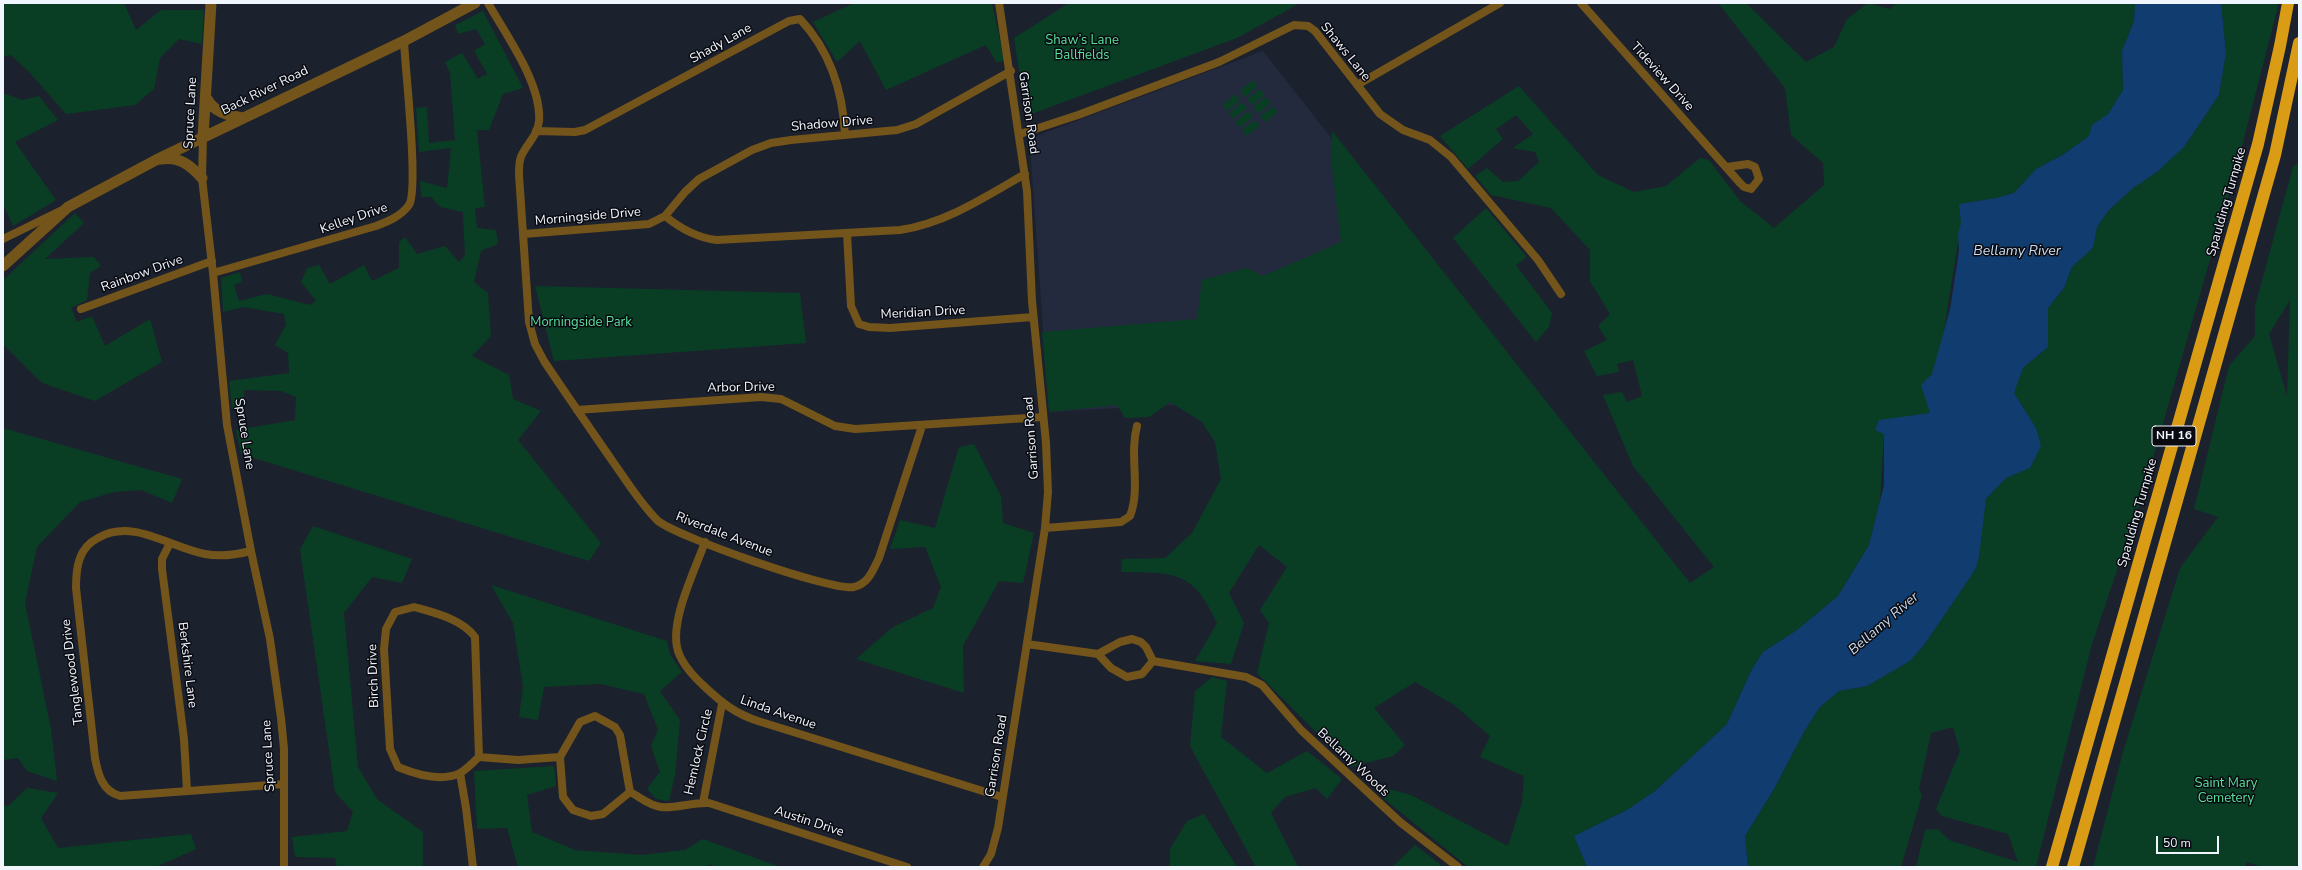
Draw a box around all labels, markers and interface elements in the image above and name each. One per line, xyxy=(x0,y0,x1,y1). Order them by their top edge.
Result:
street label: Shaws Lane xyxy=(1317,20,1373,84)
street label: Shady Lane xyxy=(687,21,755,67)
park label: Shaw’s Lane Ballfields xyxy=(1045,33,1119,64)
street label: Tideview Drive xyxy=(1627,39,1697,115)
street label: Back River Road xyxy=(219,63,311,119)
street label: Garrison Road xyxy=(1014,71,1042,155)
street label: Spruce Lane xyxy=(181,77,201,149)
street label: Shadow Drive xyxy=(790,113,874,135)
street label: Spaulding Turnpike xyxy=(2204,146,2250,258)
street label: Kelley Drive xyxy=(318,200,390,238)
street label: Morningside Drive xyxy=(534,205,642,229)
water label: Bellamy River xyxy=(1973,244,2061,260)
street label: Rainbow Drive xyxy=(99,252,185,296)
street label: Meridian Drive xyxy=(880,303,966,323)
park label: Morningside Park xyxy=(530,315,632,331)
street label: Arbor Drive xyxy=(707,380,775,396)
street label: Garrison Road xyxy=(1021,396,1043,480)
street label: Spruce Lane xyxy=(231,397,257,471)
road number: NH 16 xyxy=(2152,426,2196,446)
street label: Spaulding Turnpike xyxy=(2115,457,2161,569)
street label: Riverdale Avenue xyxy=(673,509,775,561)
water label: Bellamy River xyxy=(1845,589,1923,659)
street label: Tanglewood Drive xyxy=(59,618,87,726)
street label: Berkshire Lane xyxy=(174,621,200,709)
street label: Birch Drive xyxy=(365,644,383,708)
street label: Linda Avenue xyxy=(738,693,818,733)
street label: Hemlock Circle xyxy=(682,707,716,797)
street label: Garrison Road xyxy=(983,714,1011,798)
street label: Spruce Lane xyxy=(259,720,279,792)
street label: Bellamy Woods xyxy=(1314,726,1392,800)
park label: Saint Mary Cemetery xyxy=(2195,776,2257,807)
street label: Austin Drive xyxy=(772,803,846,841)
scale bar xyxy=(2158,828,2221,854)
text: 50 m xyxy=(2163,835,2191,851)

